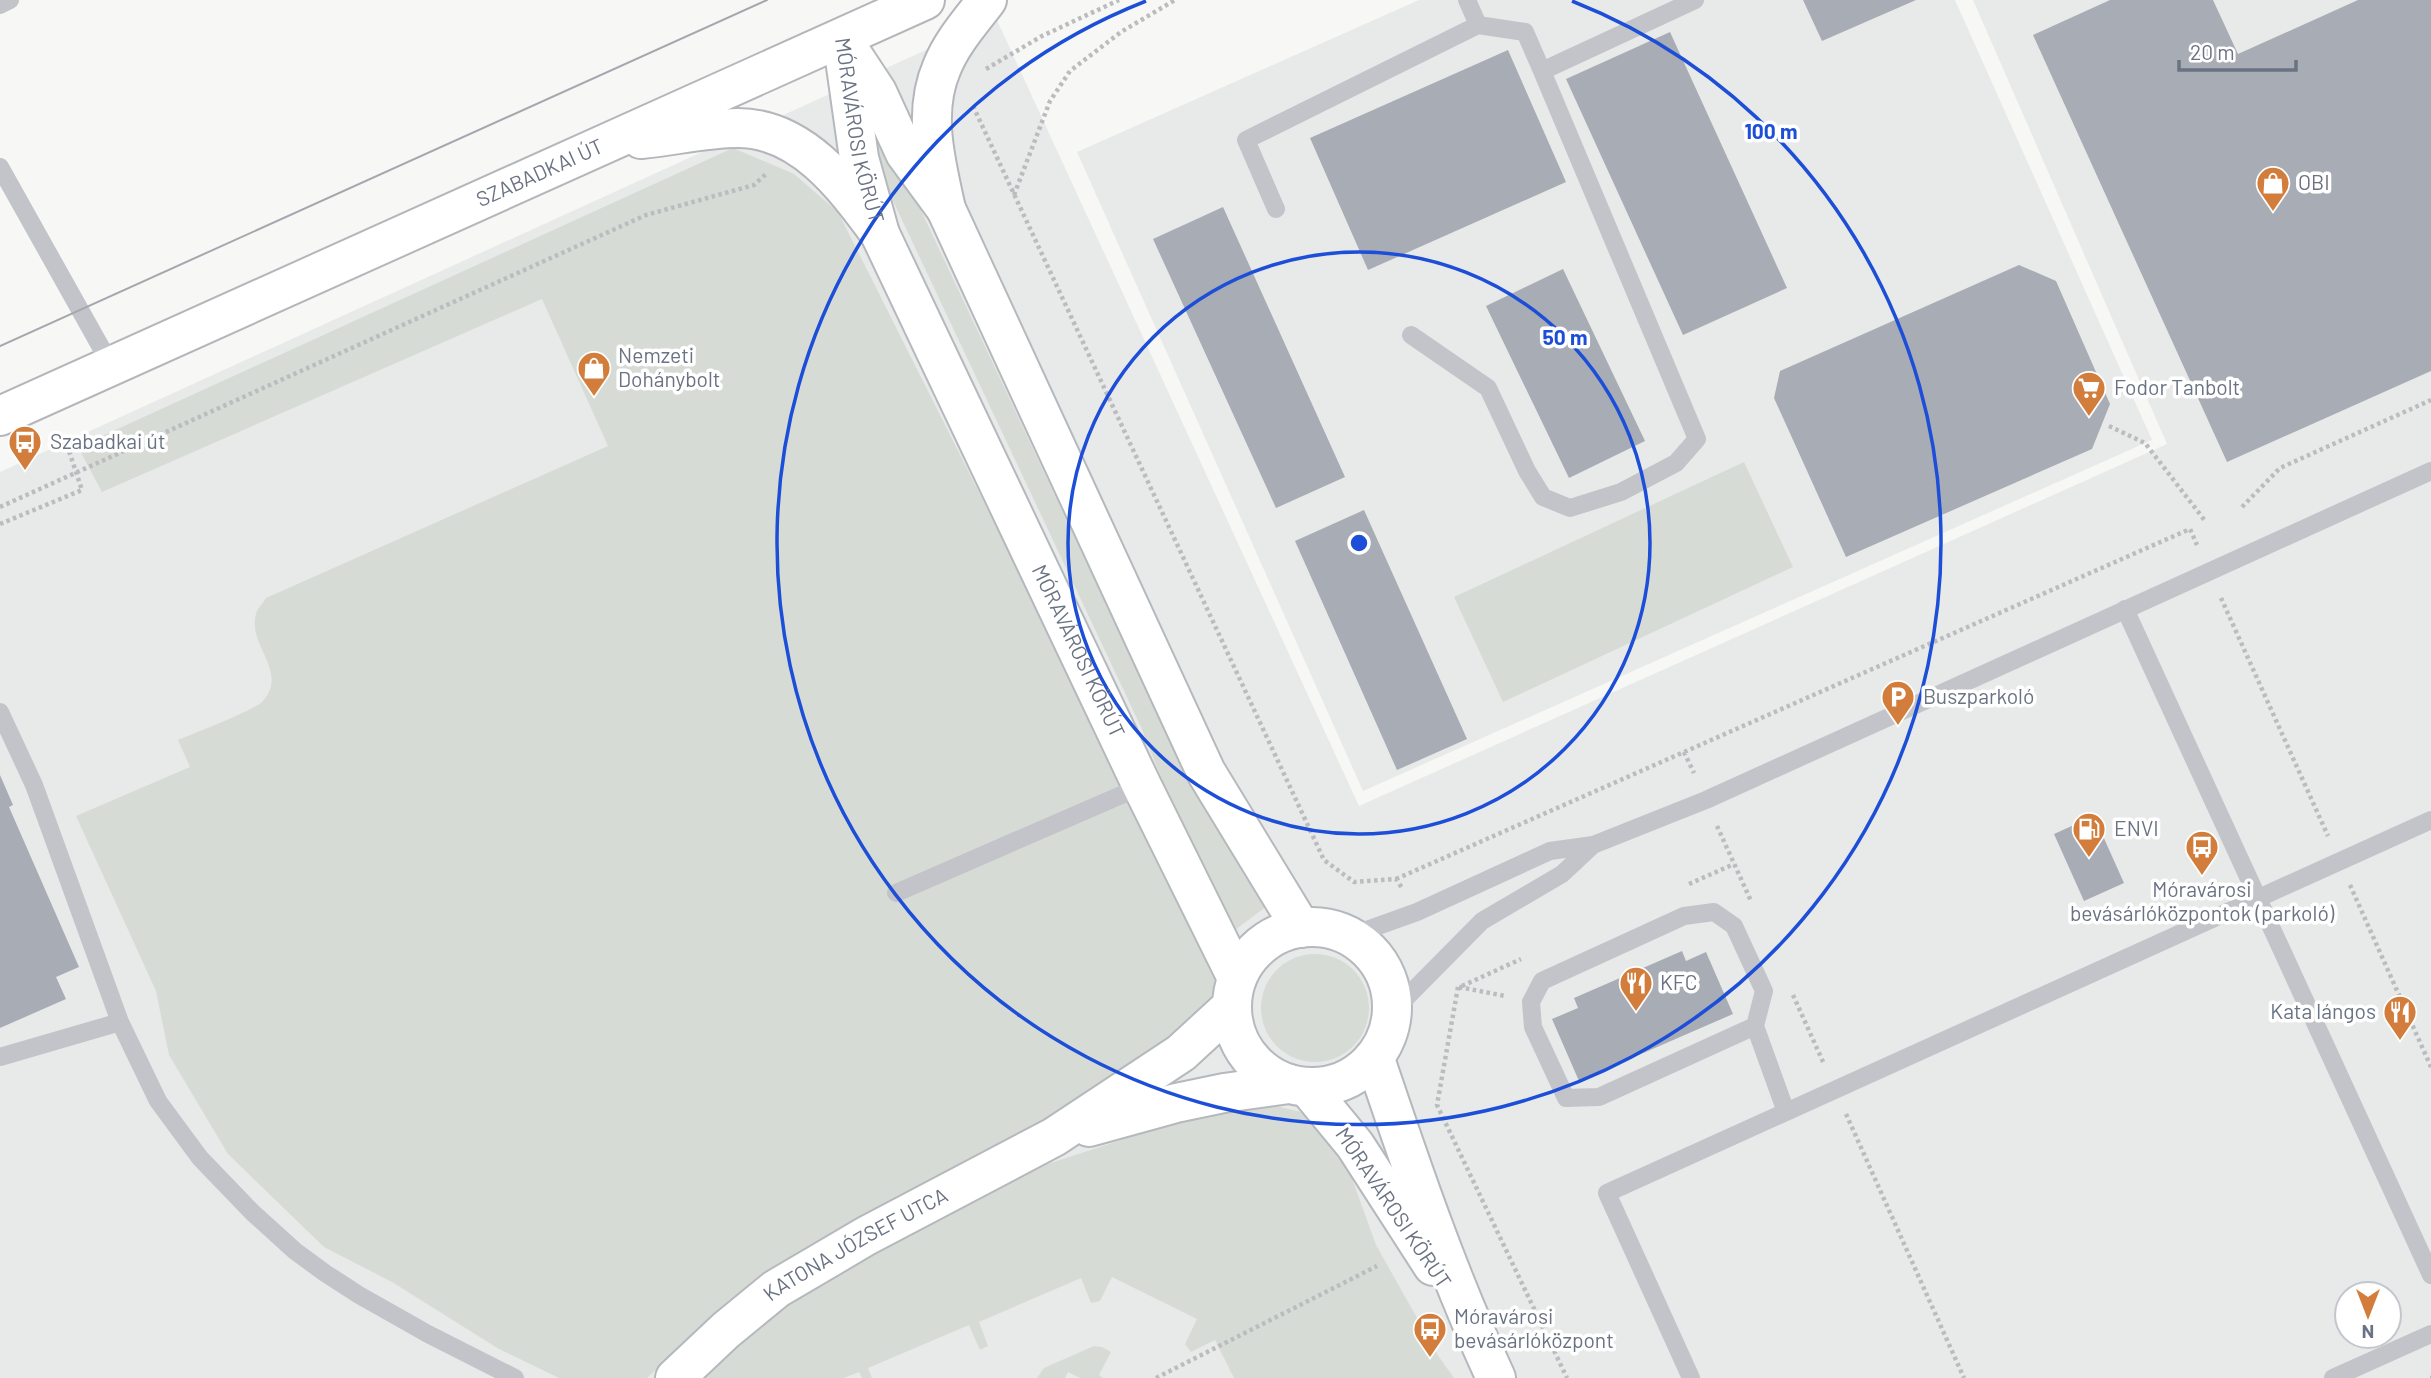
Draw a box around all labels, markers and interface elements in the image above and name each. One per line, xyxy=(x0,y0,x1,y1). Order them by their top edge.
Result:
scale bar xyxy=(2179,28,2296,72)
street label: MÓRAVÁROSI KÖRÚT xyxy=(831,36,890,226)
text: 20 m xyxy=(2190,39,2235,64)
text: 100 m xyxy=(1744,118,1798,143)
street label: SZABADKAI ÚT xyxy=(472,132,607,211)
shop icon: OBI xyxy=(2254,164,2292,213)
place label: OBI xyxy=(2298,169,2330,194)
text: 50 m xyxy=(1542,324,1588,349)
place label: Nemzeti Dohánybolt xyxy=(618,342,721,391)
shop icon: Nemzeti Dohánybolt xyxy=(575,349,613,398)
supermarket icon: Fodor Tanbolt xyxy=(2070,369,2108,418)
place label: Fodor Tanbolt xyxy=(2114,374,2240,399)
bus stop icon: Szabadkai út xyxy=(6,423,44,472)
place label: Szabadkai út xyxy=(50,428,166,453)
centre of rings xyxy=(1347,531,1371,555)
street label: MÓRAVÁROSI KÖRÚT xyxy=(1028,560,1131,741)
parking icon: Buszparkoló xyxy=(1879,678,1917,727)
place label: Buszparkoló xyxy=(1923,683,2034,708)
fuel station icon: ENVI xyxy=(2070,810,2108,859)
place label: ENVI xyxy=(2114,815,2159,840)
bus stop icon: Móravárosi bevásárlóközpontok (parkoló) xyxy=(2183,828,2221,877)
place label: Móravárosi bevásárlóközpontok (parkoló) xyxy=(2070,876,2335,925)
restaurant icon: KFC xyxy=(1617,964,1655,1013)
place label: KFC xyxy=(1660,969,1697,994)
restaurant icon: Kata lángos xyxy=(2381,993,2419,1042)
place label: Kata lángos xyxy=(2270,998,2376,1023)
street label: MÓRAVÁROSI KÖRÚT xyxy=(1331,1122,1457,1292)
street label: KATONA JÓZSEF UTCA xyxy=(757,1181,952,1305)
north arrow xyxy=(2333,1280,2403,1350)
place label: Móravárosi bevásárlóközpont xyxy=(1454,1303,1614,1352)
bus stop icon: Móravárosi bevásárlóközpont xyxy=(1411,1310,1449,1359)
text: N xyxy=(2362,1321,2374,1344)

